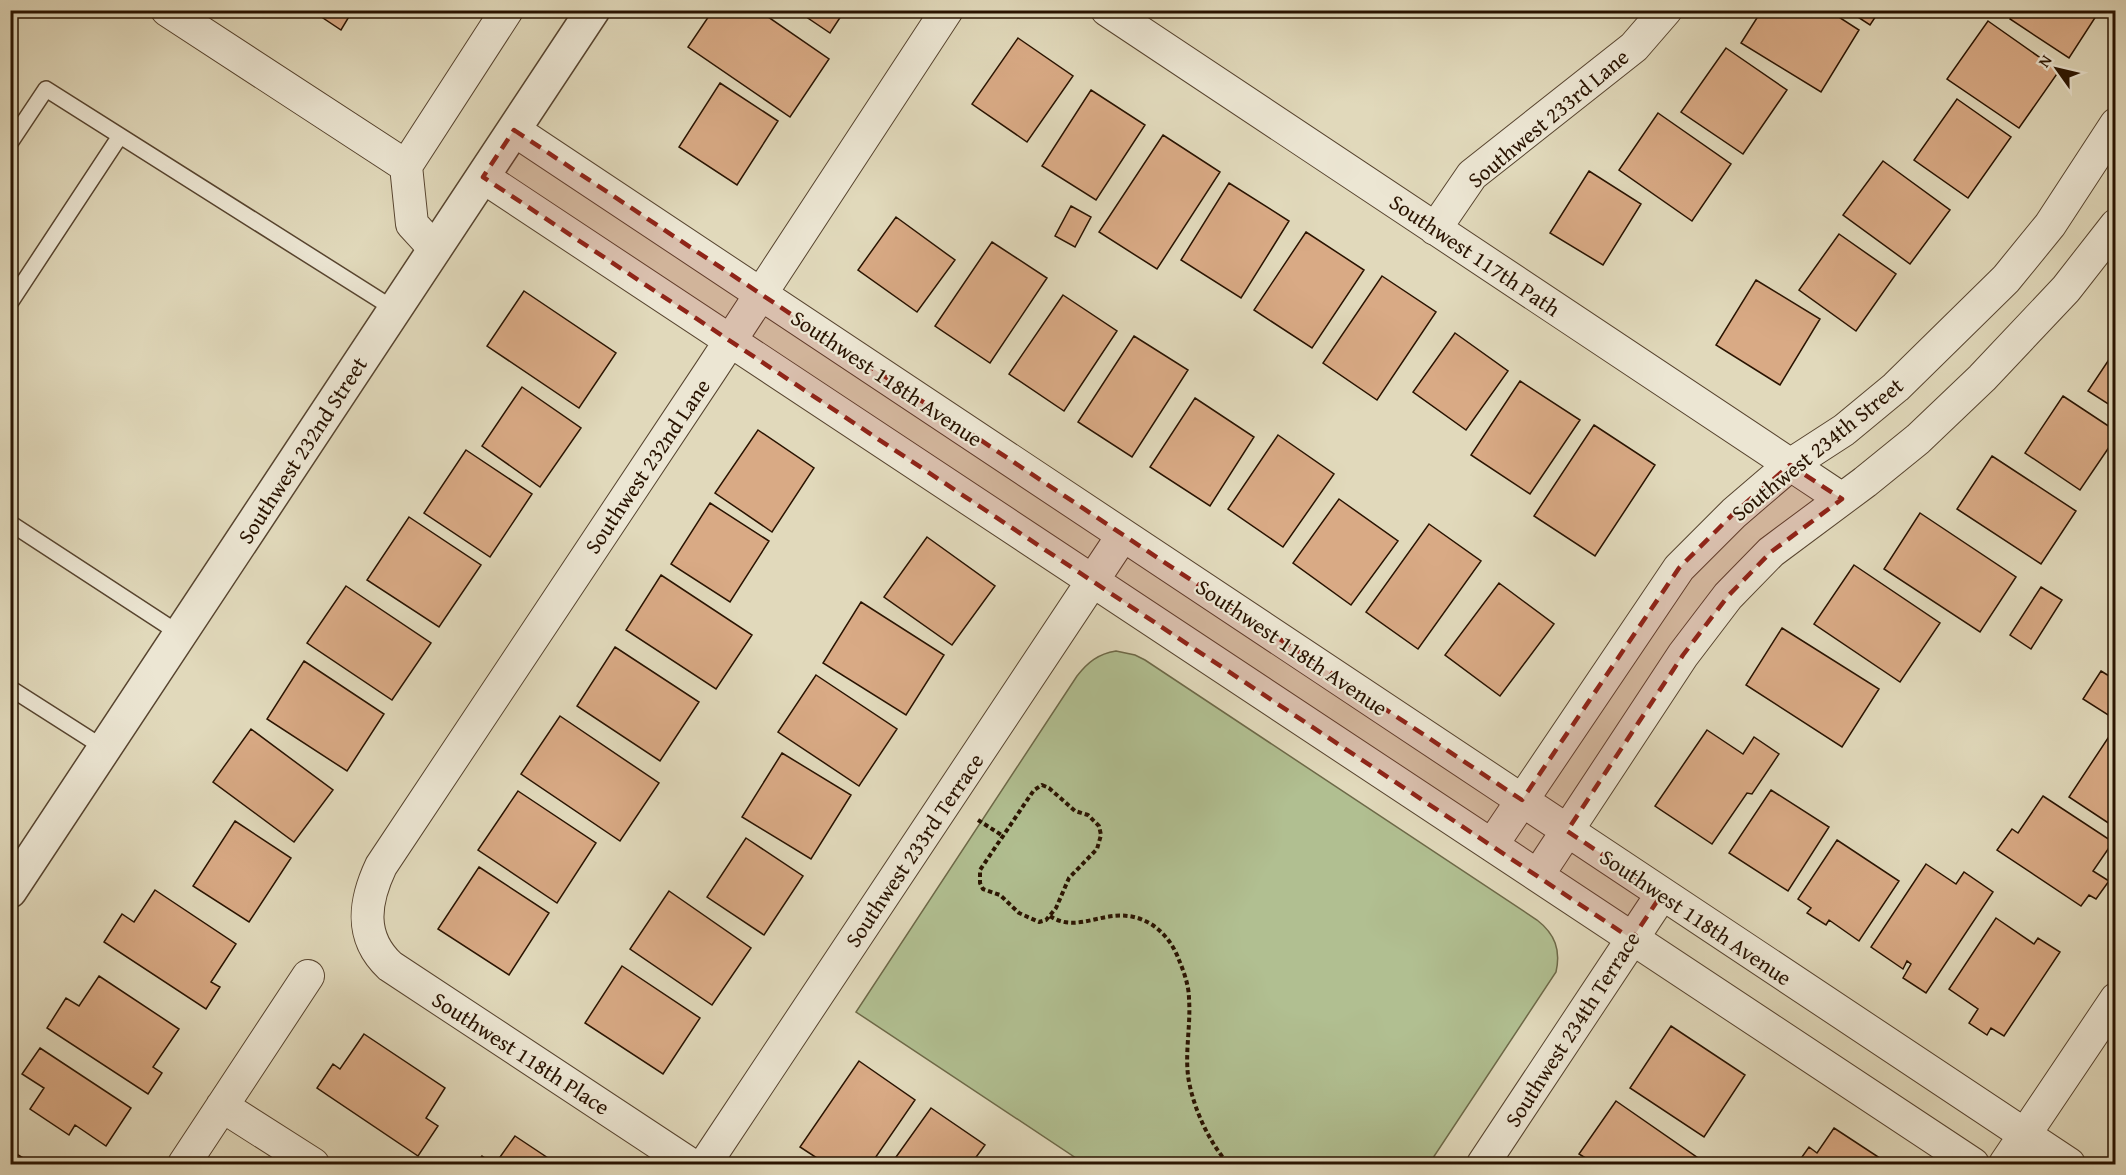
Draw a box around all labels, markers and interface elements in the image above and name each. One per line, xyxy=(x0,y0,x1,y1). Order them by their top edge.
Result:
north arrow xyxy=(2027,39,2087,99)
street label: Southwest 233rd Lane xyxy=(1460,41,1636,195)
text: N xyxy=(2032,49,2058,72)
street label: Southwest 117th Path xyxy=(1383,186,1567,325)
street label: Southwest 118th Avenue xyxy=(785,302,989,454)
street label: Southwest 232nd Street xyxy=(229,350,375,550)
street label: Southwest 234th Street xyxy=(1724,369,1910,529)
street label: Southwest 232nd Lane xyxy=(576,372,718,560)
street label: Southwest 118th Avenue xyxy=(1190,571,1394,723)
street label: Southwest 233rd Terrace xyxy=(837,746,991,954)
street label: Southwest 118th Avenue xyxy=(1594,841,1798,993)
street label: Southwest 234th Terrace xyxy=(1497,925,1647,1133)
street label: Southwest 118th Place xyxy=(426,983,616,1123)

